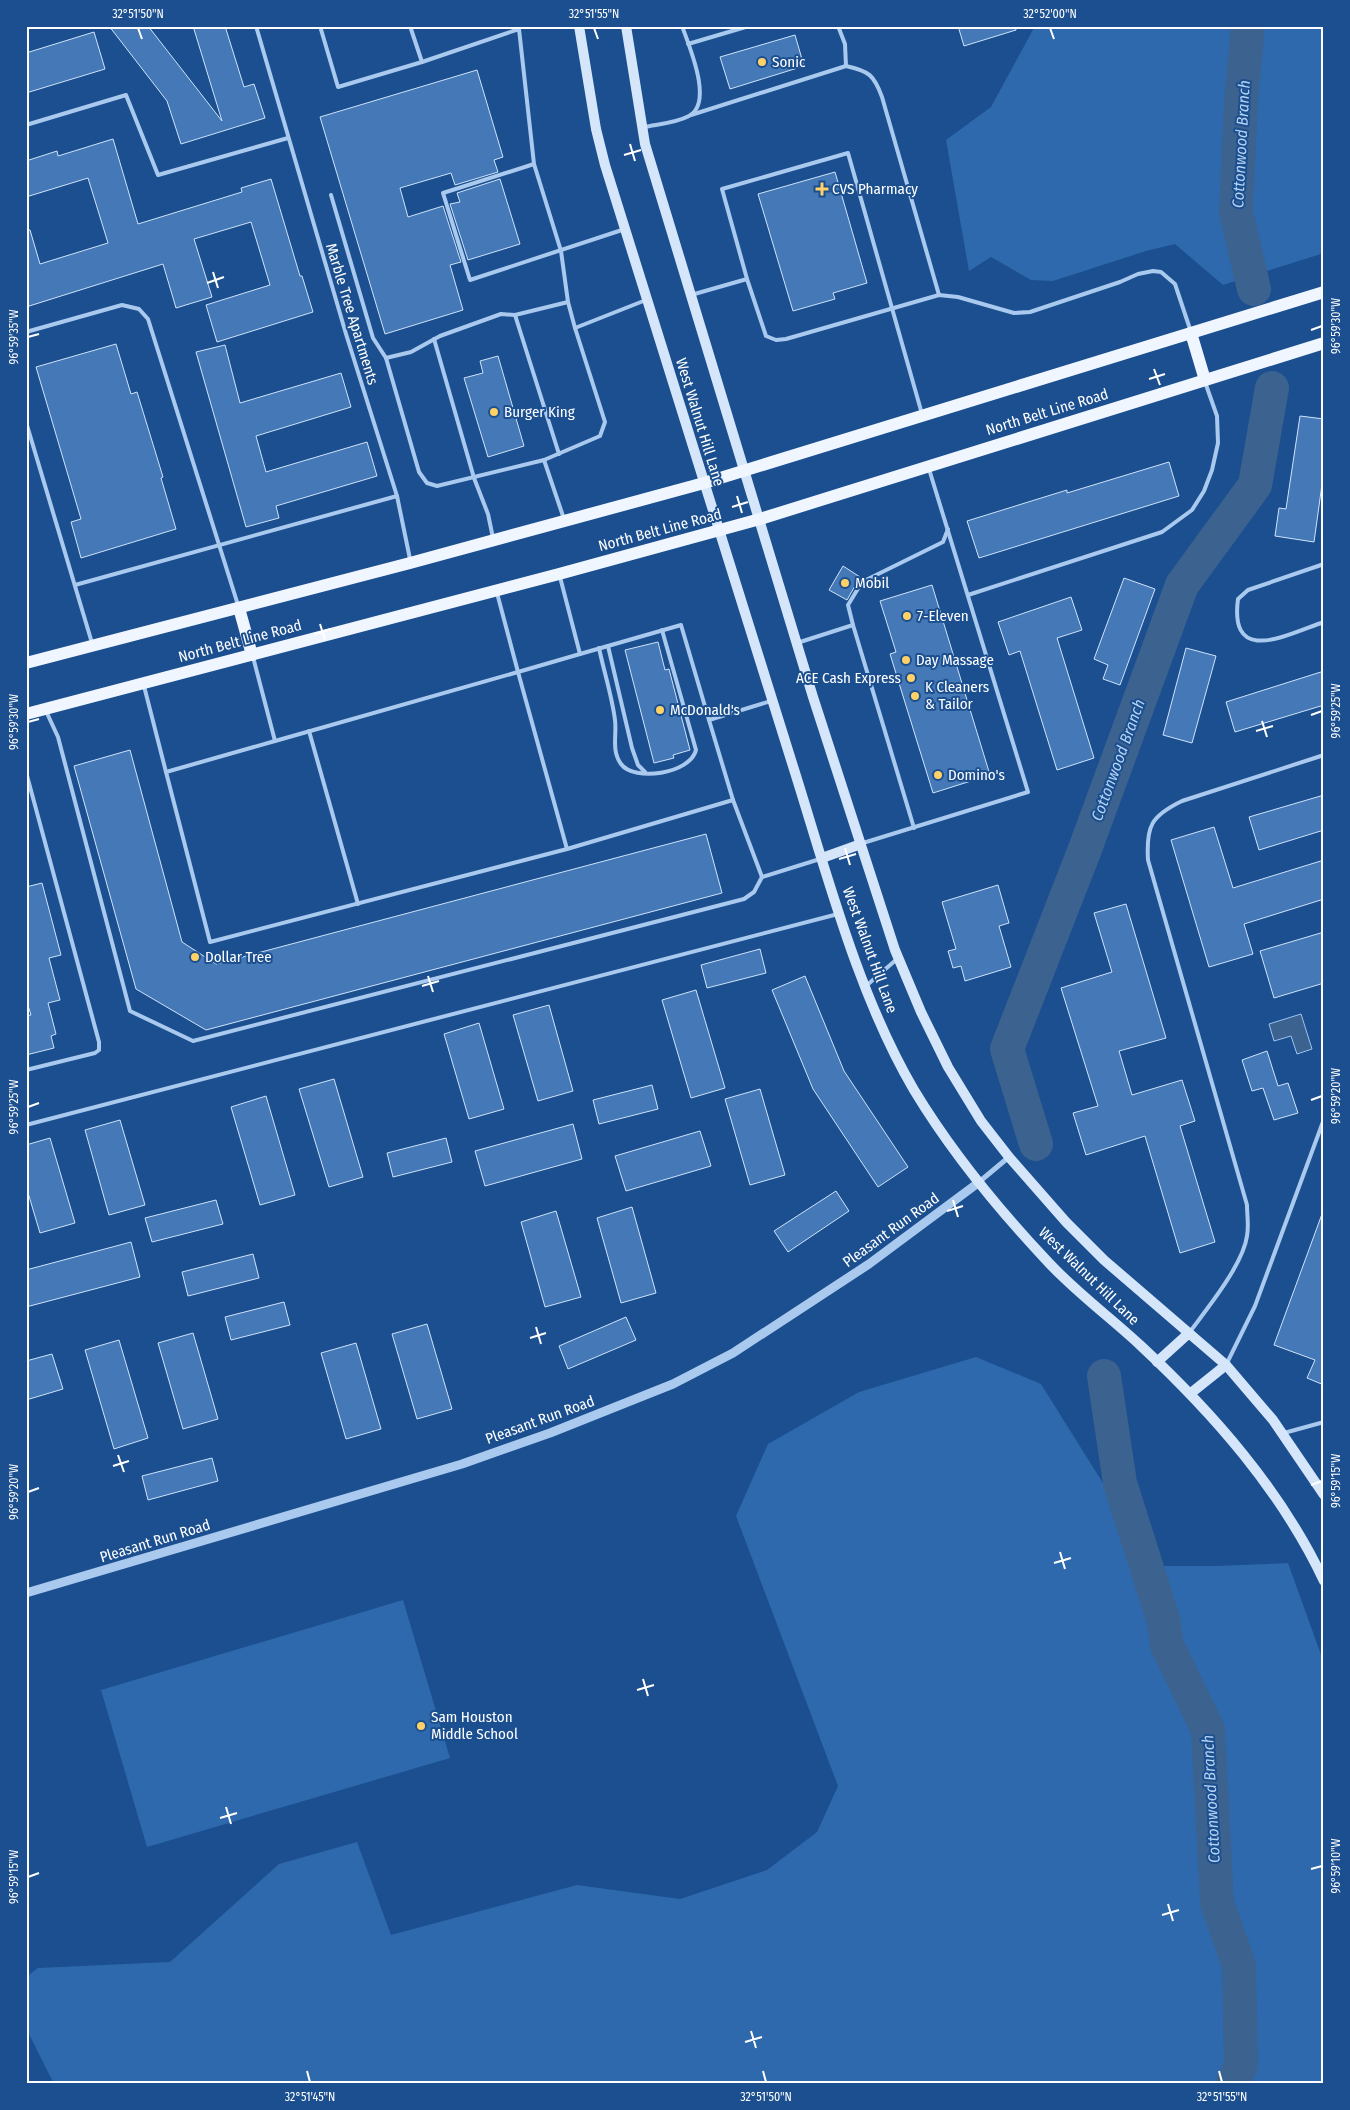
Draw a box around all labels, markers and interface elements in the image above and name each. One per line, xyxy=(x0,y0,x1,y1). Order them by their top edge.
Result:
text: 32°51'50"N xyxy=(112,7,164,21)
text: 32°51'55"N xyxy=(569,7,619,21)
text: 32°52'00"N xyxy=(1023,7,1077,21)
place label: Sonic xyxy=(772,53,806,71)
marker: Sonic xyxy=(756,56,768,68)
water label: Cottonwood Branch xyxy=(1228,80,1254,208)
place label: CVS Pharmacy xyxy=(832,180,918,198)
marker: CVS Pharmacy xyxy=(816,183,828,195)
street label: Marble Tree Apartments xyxy=(322,241,382,387)
text: 96°59'30"W xyxy=(1329,298,1343,354)
text: 96°59'35"W xyxy=(7,310,21,364)
street label: West Walnut Hill Lane xyxy=(672,356,728,488)
street label: North Belt Line Road xyxy=(984,385,1110,439)
place label: Burger King xyxy=(504,403,575,421)
marker: Burger King xyxy=(488,406,500,418)
street label: North Belt Line Road xyxy=(596,505,724,555)
place label: Mobil xyxy=(855,574,889,592)
marker: Mobil xyxy=(839,577,851,589)
place label: 7-Eleven xyxy=(917,607,969,625)
marker: 7-Eleven xyxy=(901,610,913,622)
street label: North Belt Line Road xyxy=(176,616,304,666)
place label: Day Massage xyxy=(916,651,994,669)
marker: Day Massage xyxy=(900,654,912,666)
place label: ACE Cash Express xyxy=(796,669,901,687)
marker: ACE Cash Express xyxy=(905,672,917,684)
place label: K Cleaners & Tailor xyxy=(925,678,989,713)
text: 96°59'25"W xyxy=(1329,684,1343,738)
marker: K Cleaners & Tailor xyxy=(909,690,921,702)
text: 96°59'30"W xyxy=(7,694,21,750)
water label: Cottonwood Branch xyxy=(1087,697,1149,823)
place label: McDonald's xyxy=(670,701,740,719)
marker: McDonald's xyxy=(654,704,666,716)
place label: Domino's xyxy=(948,766,1005,784)
marker: Domino's xyxy=(932,769,944,781)
street label: West Walnut Hill Lane xyxy=(839,884,901,1016)
place label: Dollar Tree xyxy=(205,948,272,966)
marker: Dollar Tree xyxy=(189,951,201,963)
text: 96°59'20"W xyxy=(1329,1068,1343,1124)
text: 96°59'25"W xyxy=(7,1080,21,1134)
street label: Pleasant Run Road xyxy=(839,1189,943,1271)
street label: West Walnut Hill Lane xyxy=(1035,1223,1143,1329)
street label: Pleasant Run Road xyxy=(483,1392,597,1448)
text: 96°59'15"W xyxy=(1329,1454,1343,1508)
text: 96°59'20"W xyxy=(7,1464,21,1520)
street label: Pleasant Run Road xyxy=(98,1516,212,1566)
place label: Sam Houston Middle School xyxy=(431,1708,518,1743)
marker: Sam Houston Middle School xyxy=(415,1720,427,1732)
water label: Cottonwood Branch xyxy=(1198,1735,1224,1863)
text: 96°59'10"W xyxy=(1329,1838,1343,1894)
text: 96°59'15"W xyxy=(7,1850,21,1904)
text: 32°51'45"N xyxy=(285,2090,335,2104)
text: 32°51'50"N xyxy=(740,2090,792,2104)
text: 32°51'55"N xyxy=(1197,2090,1247,2104)

